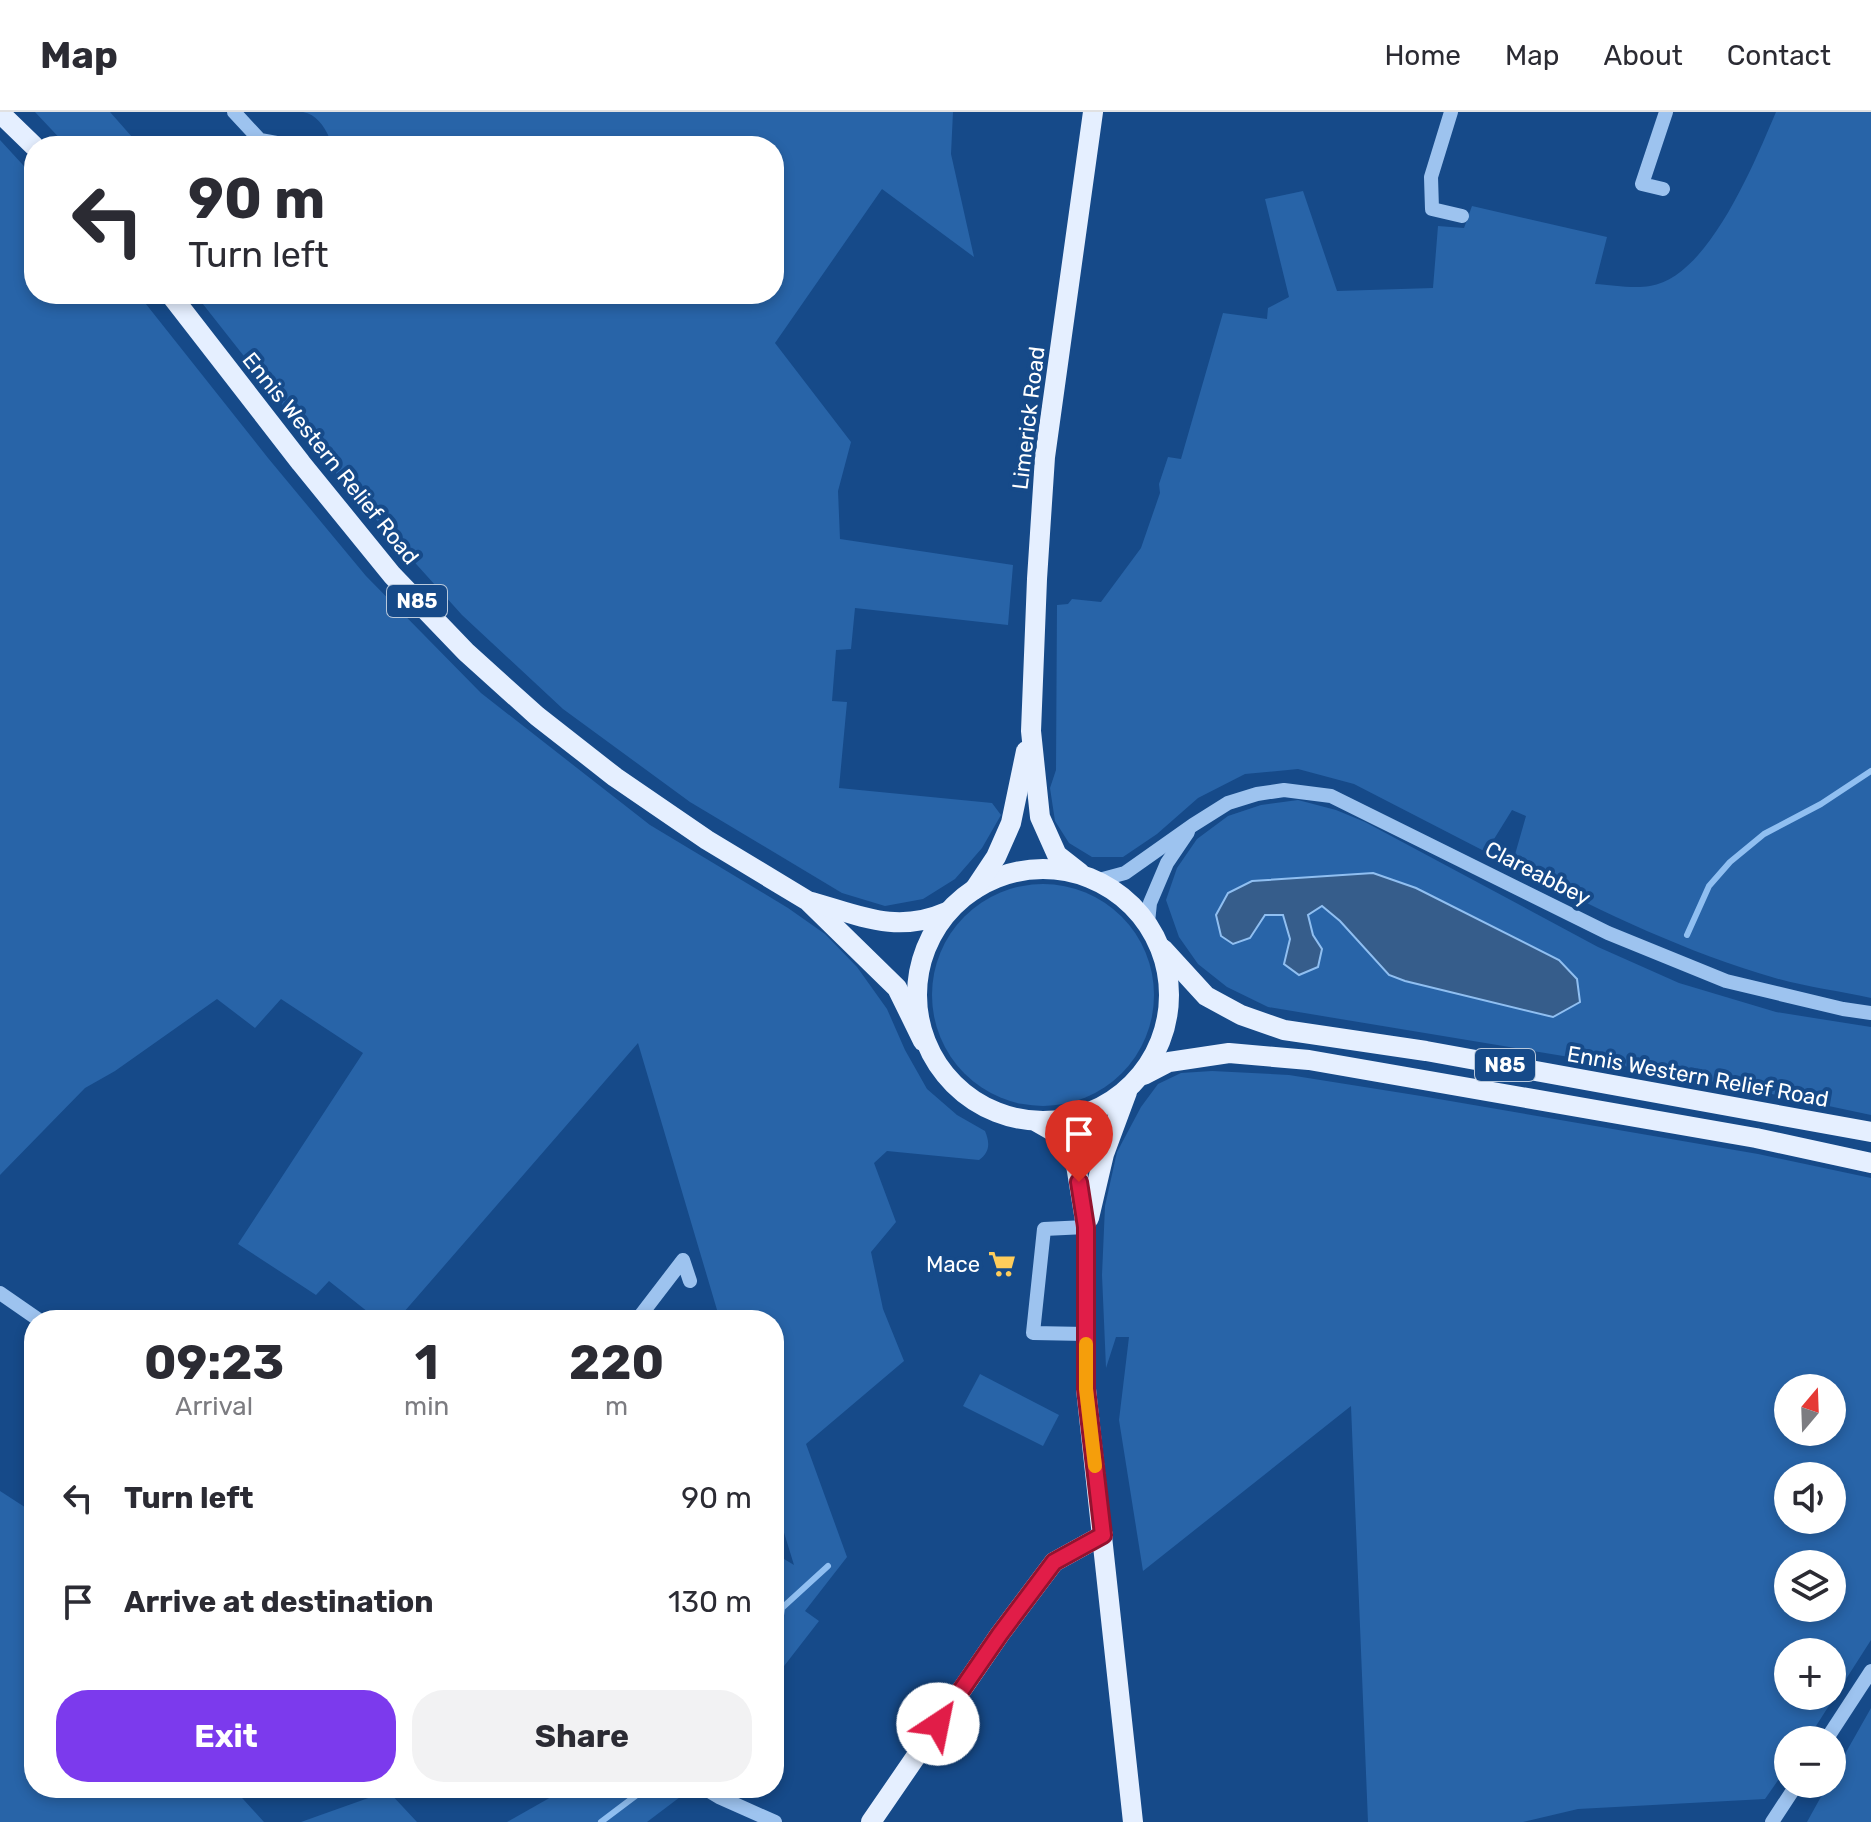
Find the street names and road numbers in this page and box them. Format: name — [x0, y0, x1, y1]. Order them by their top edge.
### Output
street label: Limerick Road — [1006, 345, 1051, 491]
street label: Ennis Western Relief Road — [237, 347, 425, 570]
road number: N85 — [387, 585, 447, 617]
street label: Clareabbey — [1480, 835, 1595, 912]
street label: Ennis Western Relief Road — [1565, 1040, 1831, 1113]
road number: N85 — [1475, 1049, 1535, 1081]

